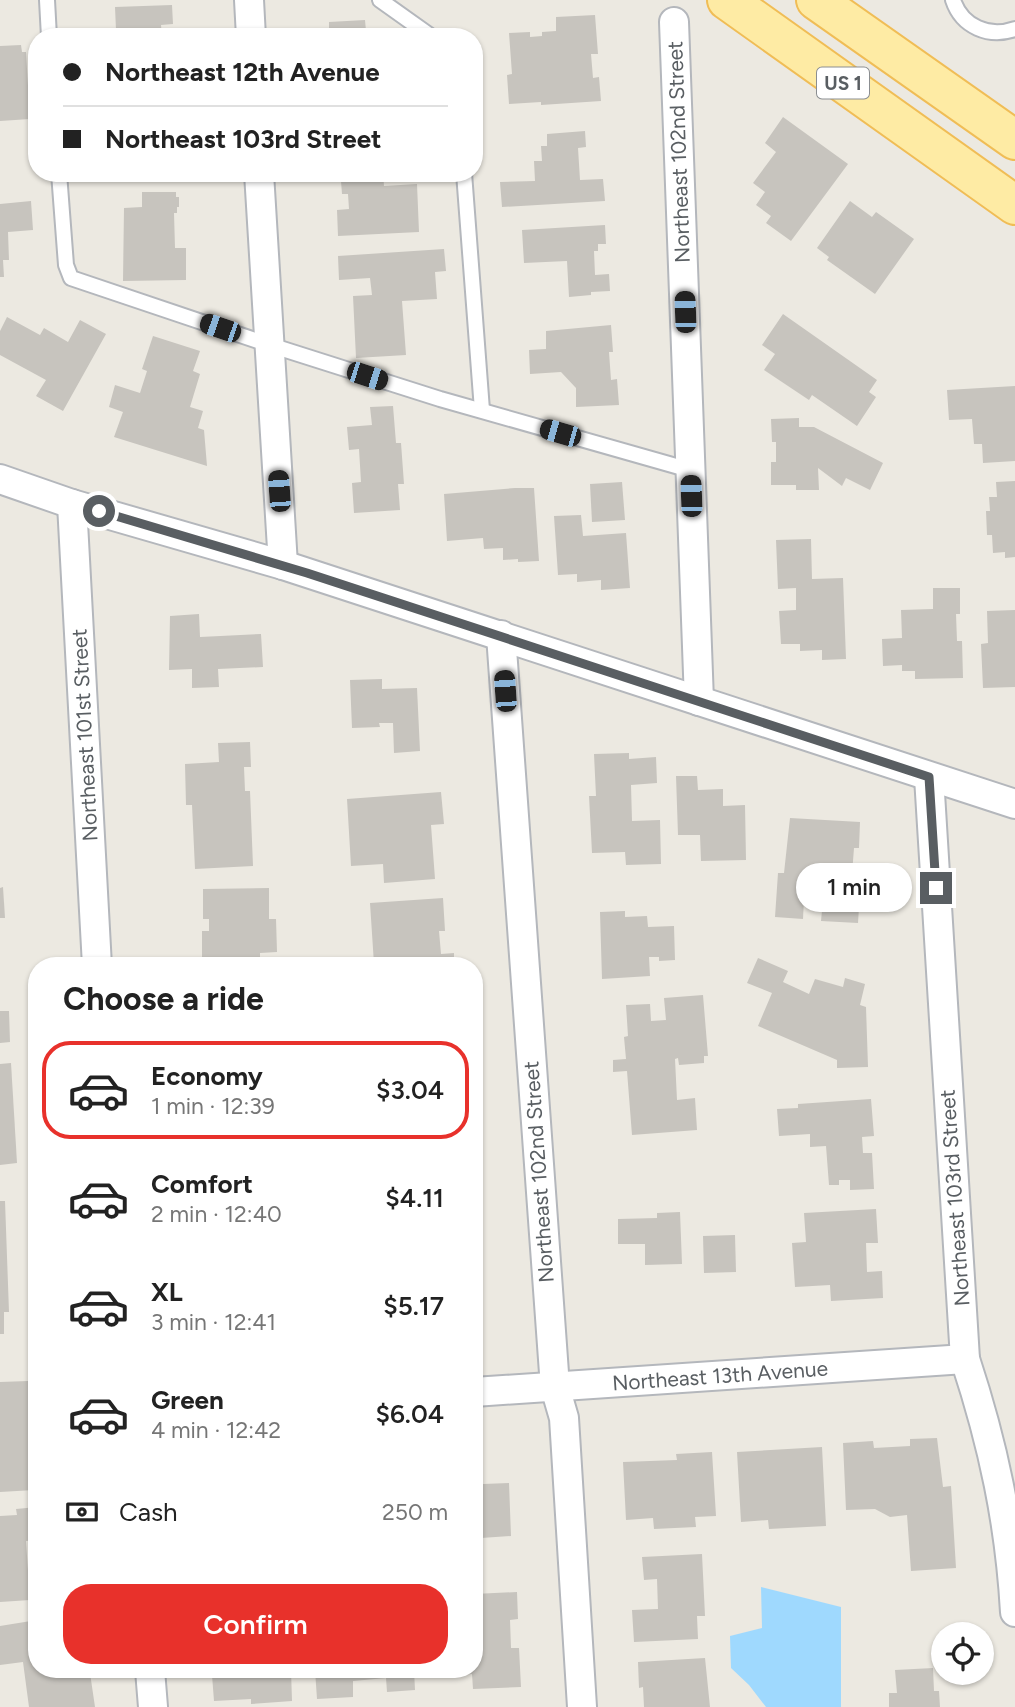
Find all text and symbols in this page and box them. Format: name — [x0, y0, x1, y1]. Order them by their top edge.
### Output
street label: Northeast 102nd Street — [662, 41, 695, 263]
text: Northeast 12th Avenue — [105, 56, 380, 88]
road number: US 1 — [817, 68, 869, 99]
text: Northeast 103rd Street — [105, 123, 381, 155]
car — [674, 291, 697, 333]
car — [197, 311, 244, 345]
car — [344, 360, 391, 392]
car — [537, 417, 584, 449]
car — [268, 469, 291, 513]
car — [680, 475, 703, 517]
route start — [83, 495, 115, 527]
street label: Northeast 101st Street — [66, 628, 103, 842]
car — [494, 669, 517, 713]
callout: 1 min — [796, 864, 912, 912]
route end — [920, 872, 952, 904]
text: 1 min — [827, 873, 881, 901]
text: Choose a ride — [63, 980, 264, 1018]
icon: car — [67, 1059, 130, 1122]
text: Economy — [151, 1060, 263, 1092]
street label: Northeast 102nd Street — [518, 1060, 559, 1284]
text: $3.04 — [376, 1074, 444, 1106]
street label: Northeast 103rd Street — [934, 1089, 975, 1307]
text: 1 min · 12:39 — [151, 1092, 275, 1120]
icon: car — [67, 1167, 130, 1230]
text: Comfort — [151, 1168, 253, 1200]
text: $4.11 — [385, 1182, 444, 1214]
text: 2 min · 12:40 — [151, 1200, 282, 1228]
icon: car — [67, 1275, 130, 1338]
text: XL — [151, 1276, 183, 1308]
text: $5.17 — [383, 1290, 444, 1322]
text: 3 min · 12:41 — [151, 1308, 276, 1336]
street label: Northeast 13th Avenue — [611, 1355, 829, 1396]
icon: car — [67, 1383, 130, 1446]
text: Green — [151, 1384, 224, 1416]
text: $6.04 — [375, 1398, 444, 1430]
text: 4 min · 12:42 — [151, 1416, 281, 1444]
icon: cash — [63, 1493, 101, 1531]
text: Cash — [119, 1496, 178, 1528]
text: 250 m — [382, 1498, 448, 1526]
button: Confirm — [63, 1584, 448, 1664]
map controls — [931, 1622, 994, 1685]
button: locate — [931, 1622, 994, 1685]

